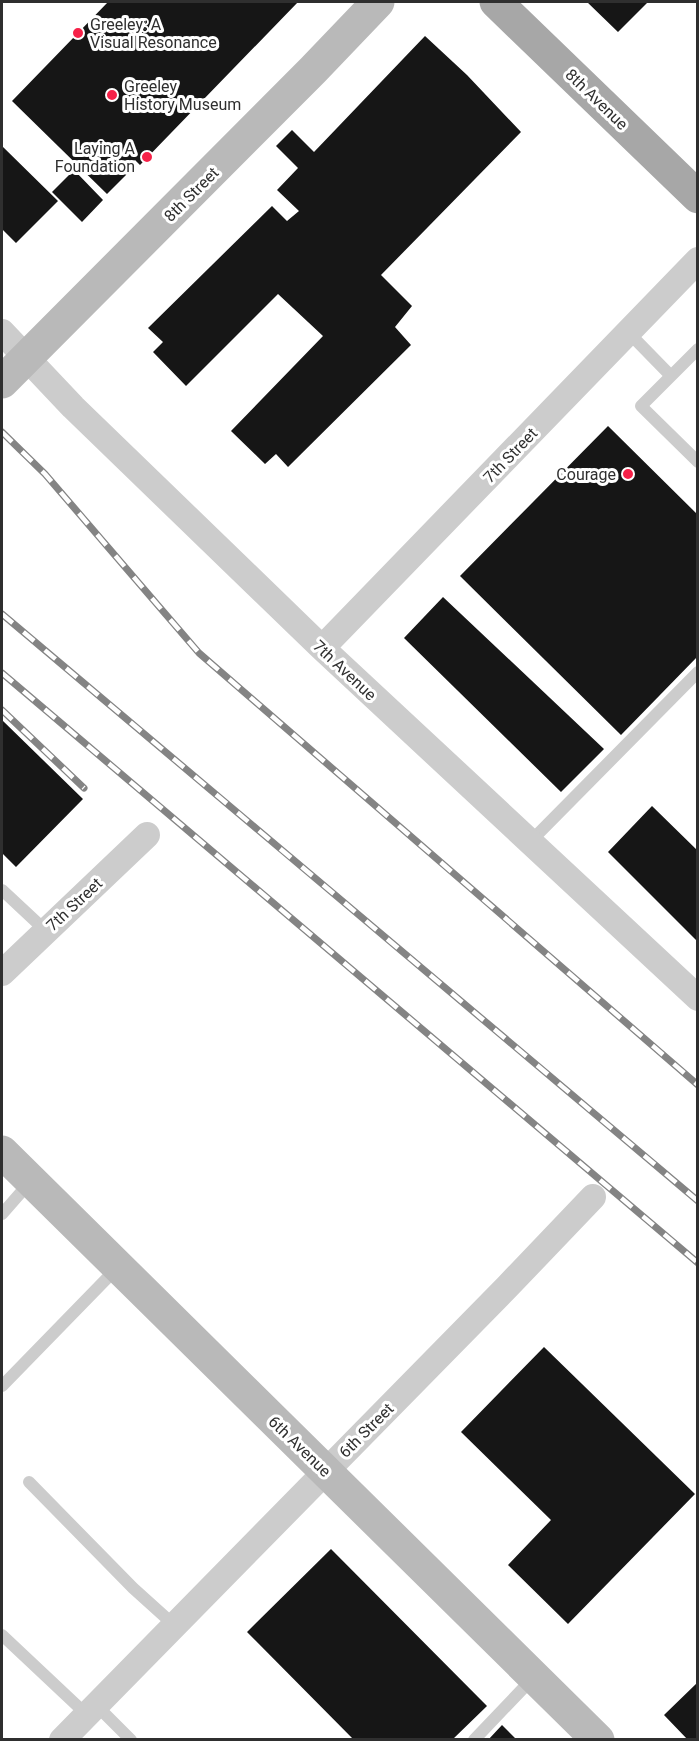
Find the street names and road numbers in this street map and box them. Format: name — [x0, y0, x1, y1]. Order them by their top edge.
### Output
street label: 8th Avenue — [562, 65, 632, 134]
street label: 8th Street — [160, 163, 223, 226]
street label: 7th Street — [479, 424, 541, 487]
street label: 7th Avenue — [309, 636, 380, 704]
street label: 7th Street — [43, 874, 106, 935]
street label: 6th Street — [335, 1399, 398, 1462]
street label: 6th Avenue — [265, 1412, 335, 1481]

